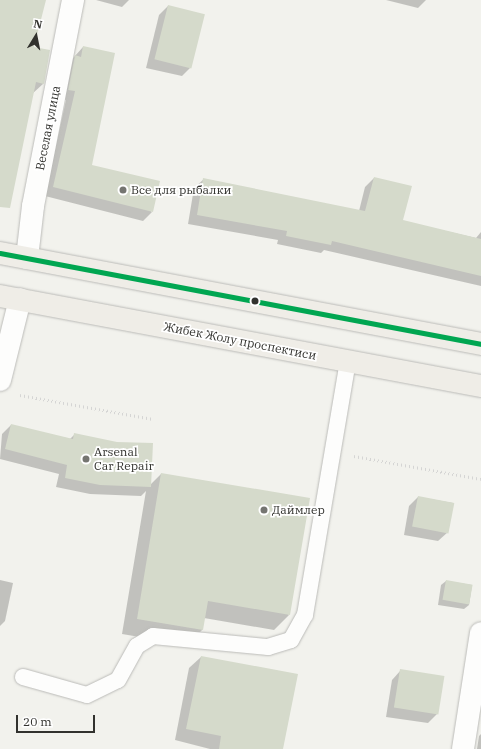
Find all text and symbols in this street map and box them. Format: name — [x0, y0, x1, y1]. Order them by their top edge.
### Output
north arrow — [16, 16, 56, 56]
text: N — [33, 17, 44, 32]
street label: Веселая улица — [33, 84, 63, 172]
place label: Все для рыбалки — [131, 183, 231, 197]
marker: Все для рыбалки — [118, 185, 128, 195]
unlabelled marker — [250, 296, 260, 306]
street label: Жибек Жолу проспектиси — [162, 319, 318, 363]
place label: Arsenal Car Repair — [94, 445, 154, 473]
marker: Arsenal Car Repair — [81, 454, 91, 464]
place label: Даймлер — [272, 503, 325, 517]
marker: Даймлер — [259, 505, 269, 515]
scale bar — [18, 707, 97, 733]
text: 20 m — [23, 714, 52, 729]

